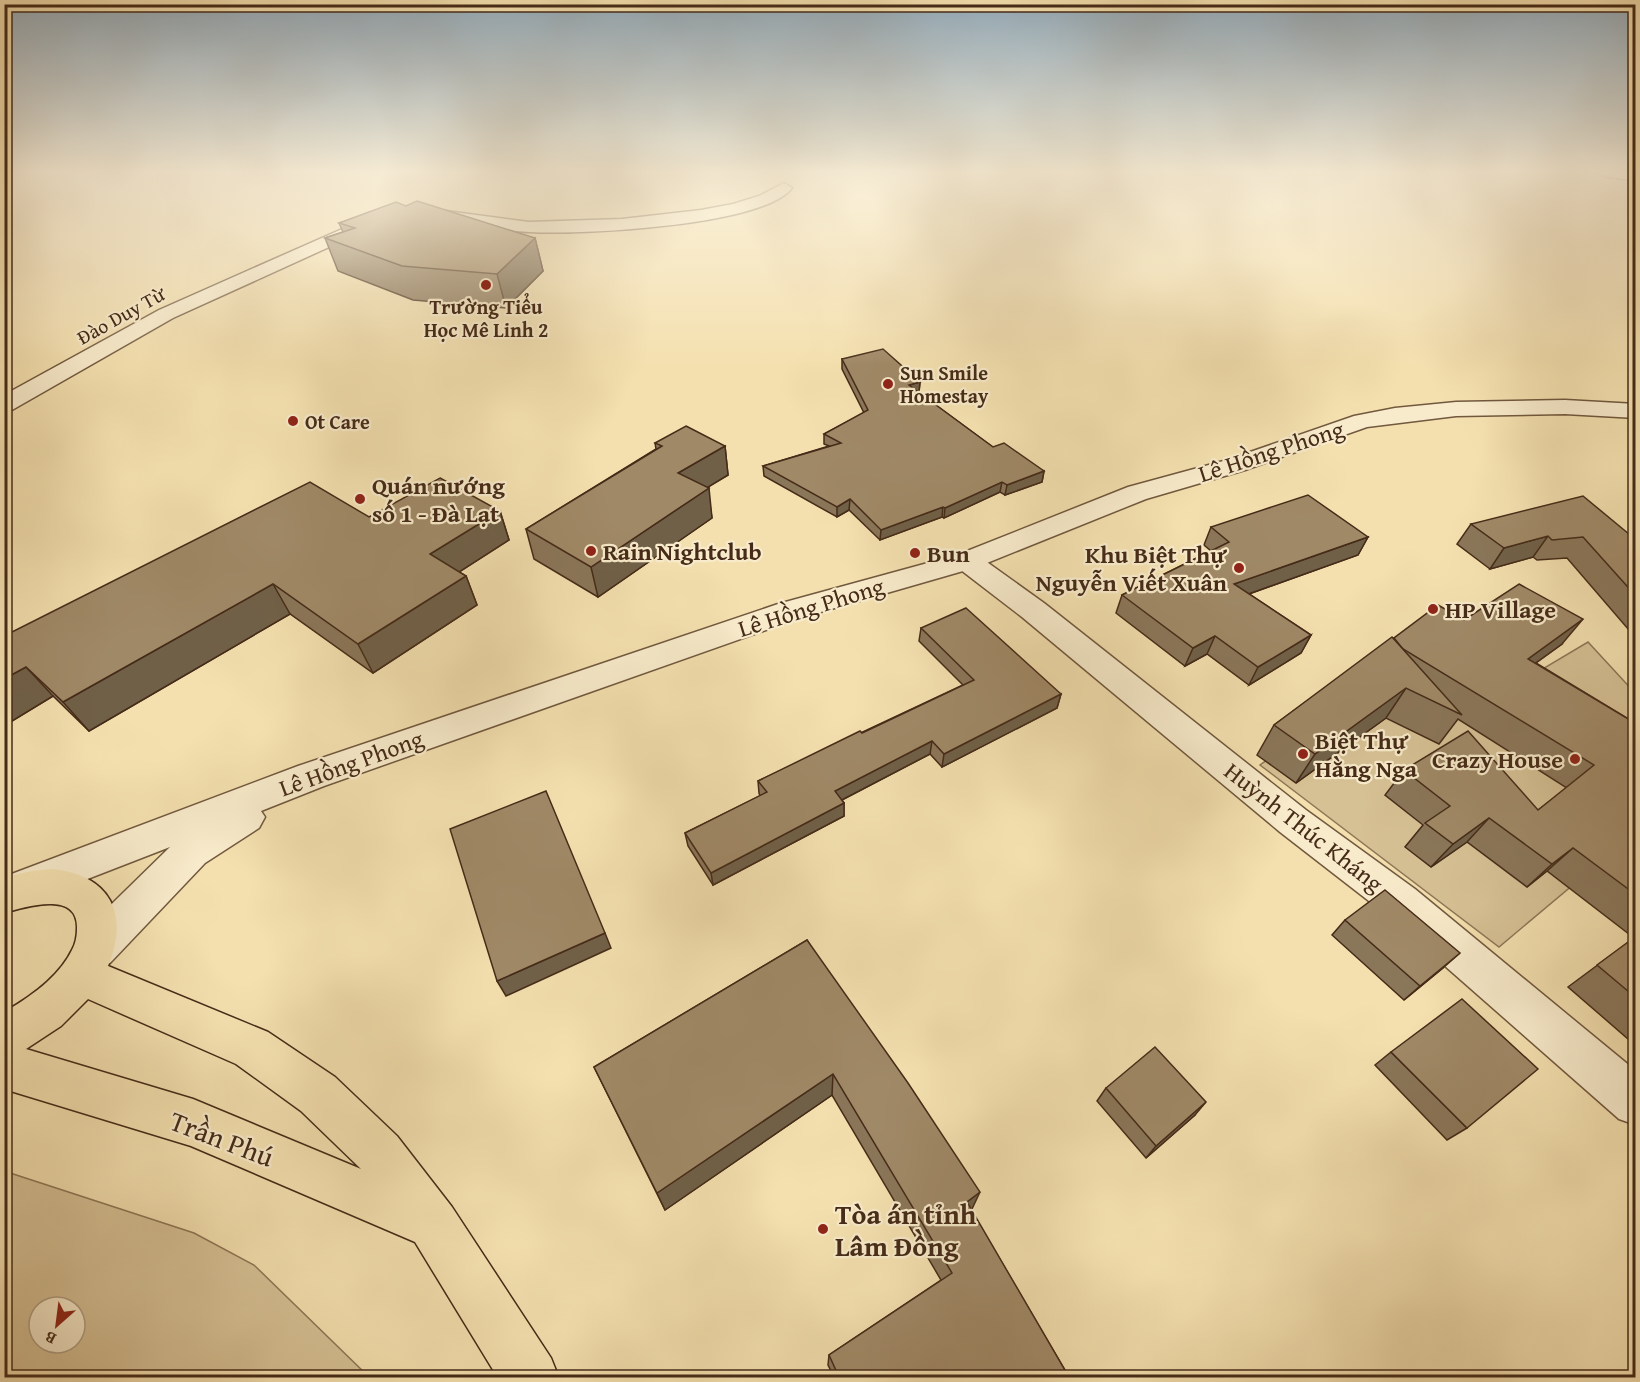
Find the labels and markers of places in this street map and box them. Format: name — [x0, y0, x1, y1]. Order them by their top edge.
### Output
marker: Trường Tiểu Học Mê Linh 2 — [479, 278, 493, 292]
place label: Trường Tiểu Học Mê Linh 2 — [424, 292, 548, 344]
place label: Sun Smile Homestay — [900, 358, 989, 410]
marker: Sun Smile Homestay — [881, 377, 895, 391]
place label: Ot Care — [305, 407, 370, 436]
marker: Ot Care — [286, 414, 300, 428]
place label: Quán nướng số 1 - Đà Lạt — [372, 468, 505, 531]
marker: Quán nướng số 1 - Đà Lạt — [353, 492, 367, 506]
place label: Rain Nightclub — [603, 534, 762, 569]
place label: Bun — [927, 536, 970, 571]
place label: Khu Biệt Thự Nguyễn Viết Xuân — [1036, 537, 1227, 600]
marker: Rain Nightclub — [584, 544, 598, 558]
marker: Bun — [908, 546, 922, 560]
marker: Khu Biệt Thự Nguyễn Viết Xuân — [1232, 561, 1246, 575]
place label: HP Village — [1445, 592, 1556, 627]
marker: HP Village — [1426, 602, 1440, 616]
place label: Biệt Thự Hằng Nga — [1315, 723, 1418, 786]
place label: Crazy House — [1432, 742, 1563, 777]
marker: Biệt Thự Hằng Nga — [1296, 747, 1310, 761]
marker: Crazy House — [1568, 752, 1582, 766]
place label: Tòa án tỉnh Lâm Đồng — [835, 1193, 977, 1266]
marker: Tòa án tỉnh Lâm Đồng — [816, 1222, 830, 1236]

